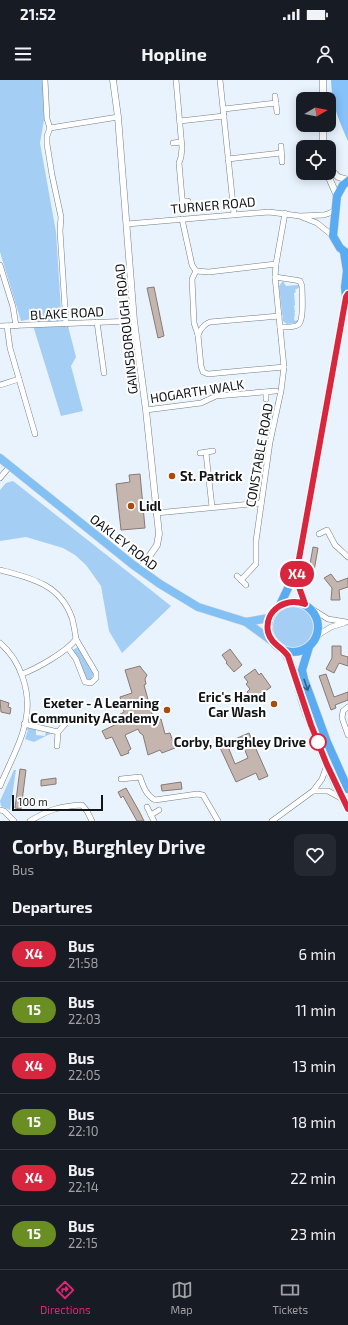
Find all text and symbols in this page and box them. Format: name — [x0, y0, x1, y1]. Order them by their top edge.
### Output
text: 21:52 — [20, 5, 56, 23]
icon: menu — [12, 43, 34, 65]
text: Hopline — [141, 43, 207, 65]
icon: person — [314, 43, 336, 65]
north arrow — [296, 92, 336, 132]
map controls — [296, 92, 336, 180]
button: locate — [296, 140, 336, 180]
street label: TURNER ROAD — [170, 193, 256, 217]
street label: GAINSBOROUGH ROAD — [111, 263, 141, 395]
street label: BLAKE ROAD — [30, 303, 104, 323]
street label: HOGARTH WALK — [149, 376, 245, 406]
street label: CONSTABLE ROAD — [242, 402, 276, 508]
place label: St. Patrick — [180, 468, 243, 484]
marker: St. Patrick — [167, 471, 177, 481]
place label: Lidl — [139, 498, 162, 514]
marker: Lidl — [126, 501, 136, 511]
street label: OAKLEY ROAD — [87, 511, 161, 573]
line badge: X4 — [279, 561, 315, 587]
text: X4 — [288, 565, 306, 582]
one-way arrow — [302, 678, 310, 690]
place label: Eric's Hand Car Wash — [198, 689, 266, 720]
place label: Exeter - A Learning Community Academy — [30, 695, 160, 726]
marker: Eric's Hand Car Wash — [269, 699, 279, 709]
marker: Exeter - A Learning Community Academy — [162, 705, 172, 715]
marker: Corby, Burghley Drive — [309, 733, 327, 751]
place label: Corby, Burghley Drive — [174, 734, 306, 750]
scale bar — [12, 793, 103, 812]
text: 100 m — [18, 795, 48, 808]
button: heart — [294, 834, 336, 876]
text: Corby, Burghley Drive — [12, 835, 205, 858]
text: Bus — [12, 862, 34, 878]
text: Departures — [12, 898, 92, 916]
text: Bus — [68, 937, 94, 955]
text: X4 — [25, 945, 43, 962]
text: 6 min — [298, 945, 336, 963]
text: 21:58 — [68, 955, 98, 971]
text: Bus — [68, 993, 94, 1011]
text: 15 — [27, 1001, 41, 1018]
text: 11 min — [295, 1001, 336, 1019]
text: 22:03 — [68, 1011, 101, 1027]
text: Bus — [68, 1049, 94, 1067]
text: X4 — [25, 1057, 43, 1074]
text: 13 min — [293, 1057, 336, 1075]
text: 22:05 — [68, 1067, 101, 1083]
text: Bus — [68, 1105, 94, 1123]
text: 15 — [27, 1113, 41, 1130]
text: 18 min — [292, 1113, 336, 1131]
text: 22:10 — [68, 1123, 99, 1139]
text: Bus — [68, 1161, 94, 1179]
text: X4 — [25, 1169, 43, 1186]
text: 22 min — [290, 1169, 336, 1187]
text: 22:14 — [68, 1179, 99, 1195]
text: Bus — [68, 1217, 94, 1235]
text: 15 — [27, 1225, 41, 1242]
text: 23 min — [290, 1225, 336, 1243]
text: 22:15 — [68, 1235, 98, 1251]
tab: Directions — [40, 1279, 91, 1316]
tab: Map — [171, 1279, 193, 1316]
tab: Tickets — [272, 1279, 308, 1316]

